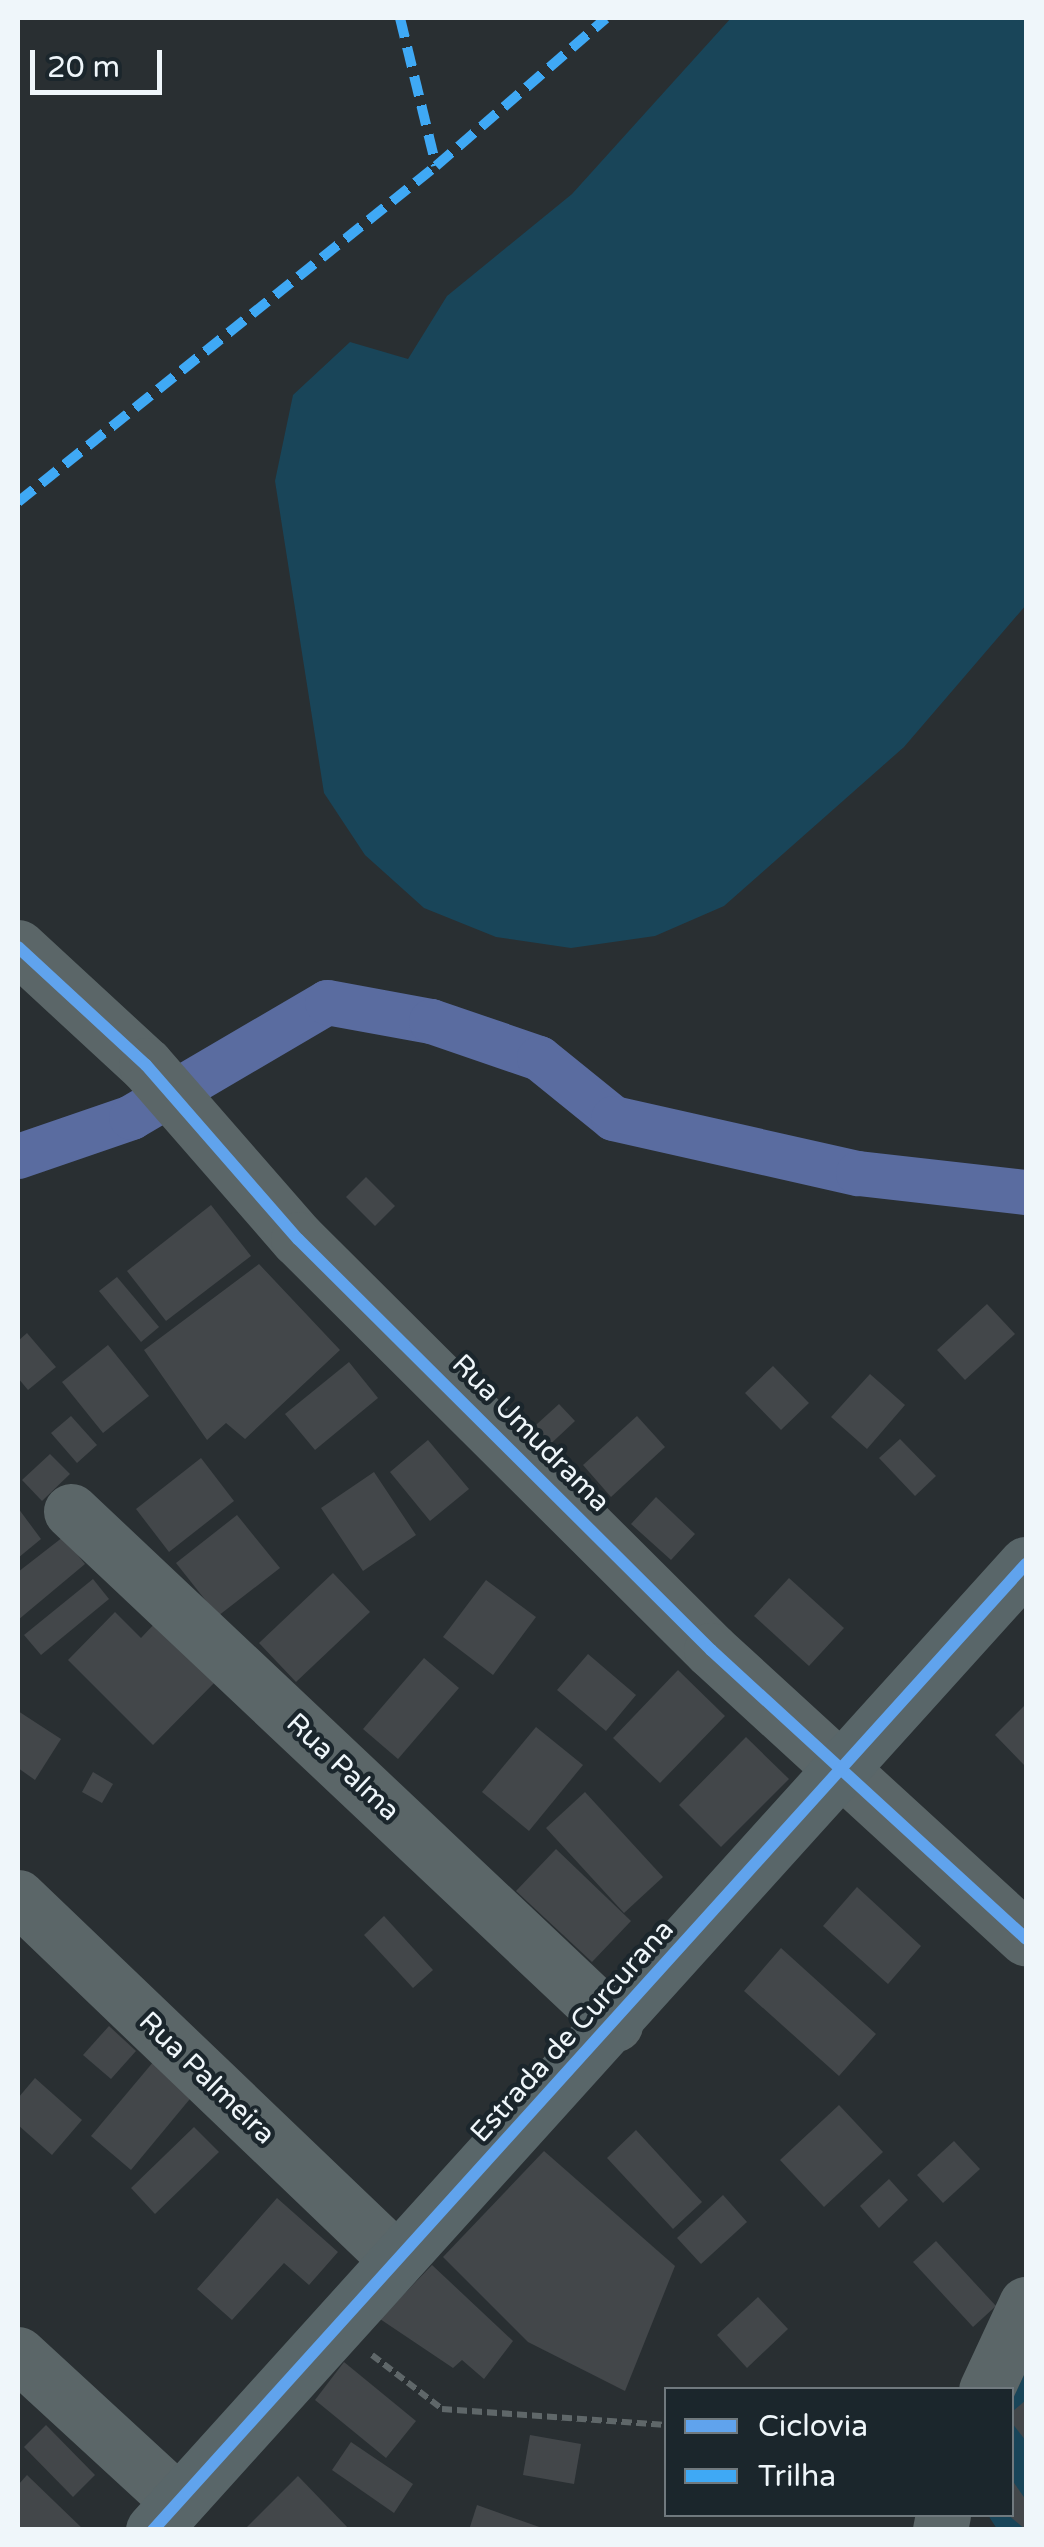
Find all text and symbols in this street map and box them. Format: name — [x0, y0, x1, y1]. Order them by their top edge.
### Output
scale bar — [35, 30, 168, 92]
text: 20 m — [47, 49, 120, 86]
street label: Rua Umudrama — [445, 1347, 617, 1519]
street label: Rua Palma — [280, 1706, 406, 1828]
street label: Estrada de Curcurana — [463, 1913, 681, 2149]
street label: Rua Palmeira — [132, 2005, 282, 2151]
legend — [664, 2387, 1014, 2517]
text: Ciclovia — [758, 2408, 868, 2445]
text: Trilha — [758, 2458, 836, 2495]

